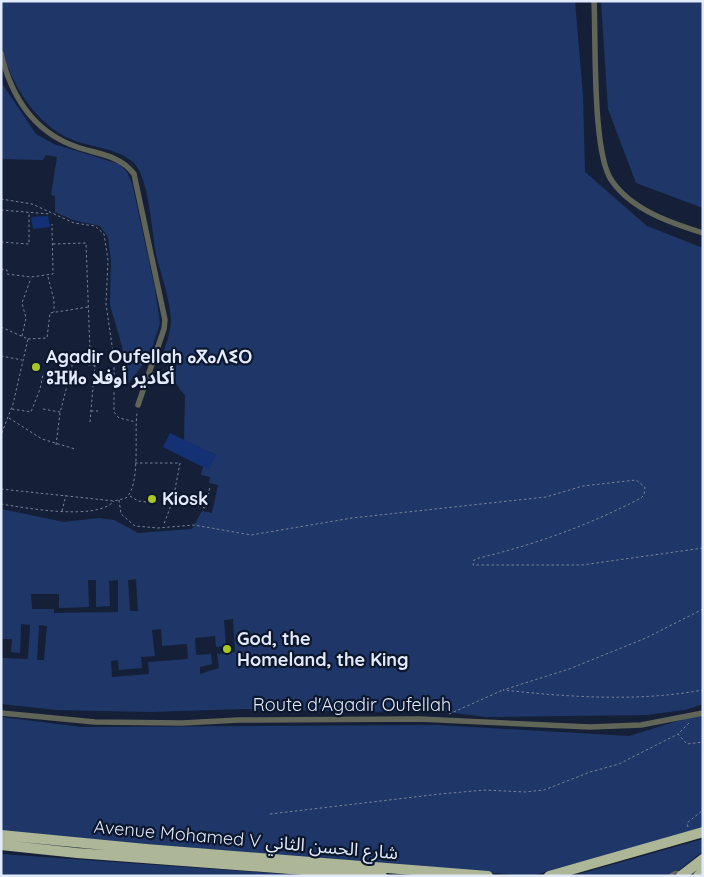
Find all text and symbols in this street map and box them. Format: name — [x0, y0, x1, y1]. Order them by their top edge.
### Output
place label: Agadir Oufellah ⴰⴳⴰⴷⵉⵔ ⵓⴼⵍⴰ أكادير أوفلا — [46, 345, 252, 389]
marker: Agadir Oufellah ⴰⴳⴰⴷⵉⵔ ⵓⴼⵍⴰ أكادير أوفلا — [30, 361, 42, 373]
place label: Kiosk — [162, 487, 208, 510]
marker: Kiosk — [146, 493, 158, 505]
place label: God, the Homeland, the King — [237, 627, 408, 671]
marker: God, the Homeland, the King — [221, 643, 233, 655]
street label: Route d'Agadir Oufellah — [253, 693, 451, 716]
street label: Avenue Mohamed V شارع الحسن الثاني — [93, 815, 399, 867]

